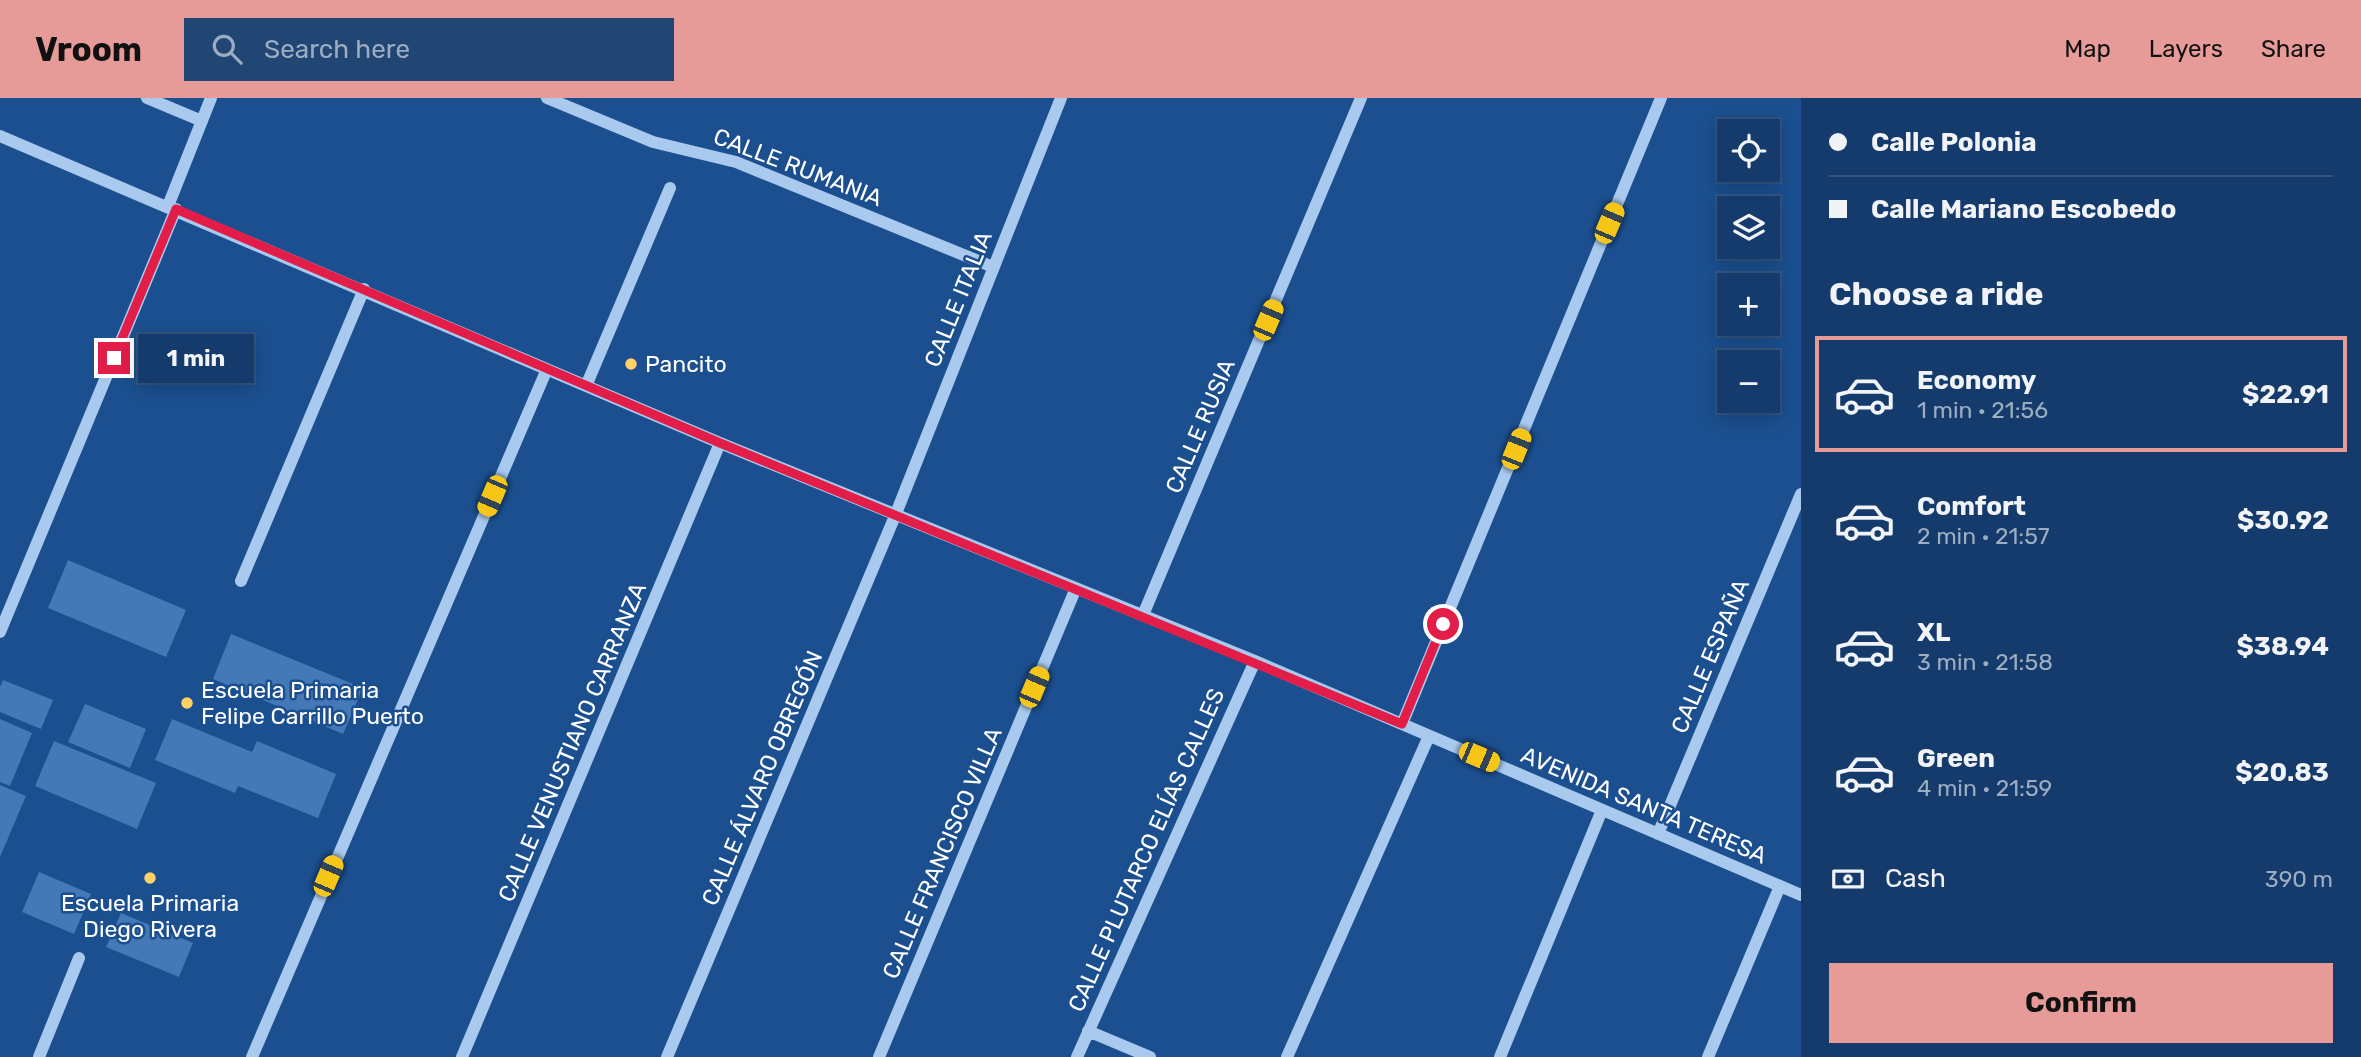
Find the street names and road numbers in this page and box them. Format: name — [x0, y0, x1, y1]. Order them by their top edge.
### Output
street label: CALLE RUMANIA — [710, 122, 886, 212]
street label: CALLE ITALIA — [918, 227, 998, 371]
street label: CALLE RUSIA — [1159, 355, 1241, 497]
street label: CALLE ESPAÑA — [1665, 575, 1755, 737]
street label: CALLE VENUSTIANO CARRANZA — [492, 578, 652, 906]
street label: CALLE ÁLVARO OBREGÓN — [696, 646, 828, 910]
street label: CALLE PLUTARCO ELÍAS CALLES — [1062, 684, 1230, 1016]
street label: CALLE FRANCISCO VILLA — [876, 723, 1008, 983]
street label: AVENIDA SANTA TERESA — [1517, 740, 1771, 870]

